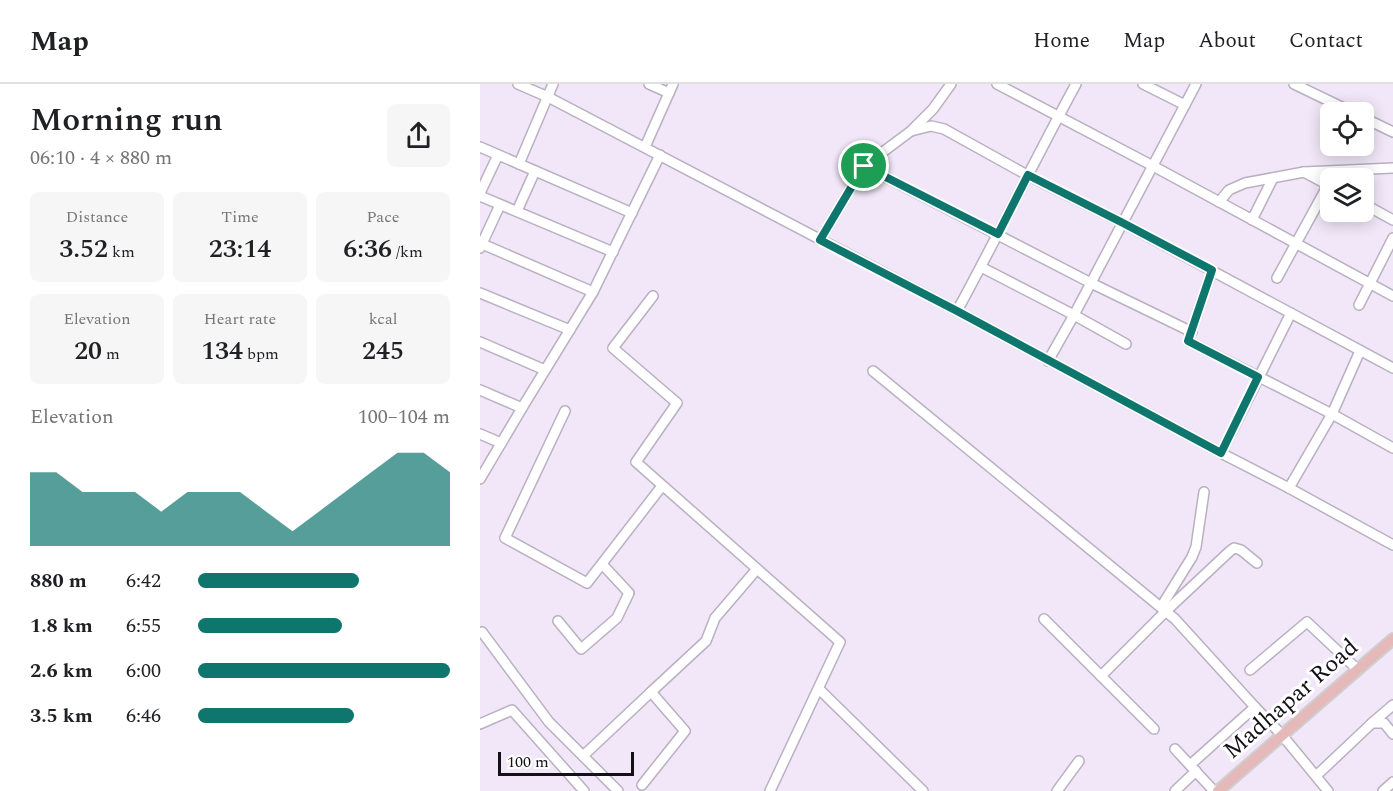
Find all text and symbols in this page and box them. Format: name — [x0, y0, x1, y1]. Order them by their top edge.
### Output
text: Map — [30, 20, 89, 63]
text: Home — [1033, 25, 1090, 57]
text: Map — [1123, 25, 1165, 57]
text: About — [1198, 25, 1256, 57]
text: Contact — [1289, 25, 1363, 57]
text: Morning run — [30, 95, 223, 145]
map controls — [1320, 102, 1374, 222]
button: locate — [1320, 102, 1374, 156]
button: share — [387, 104, 450, 167]
pin — [838, 140, 889, 191]
text: 06:10 · 4 × 880 m — [30, 143, 172, 173]
icon: arrive — [847, 149, 880, 182]
button: layers — [1320, 168, 1374, 222]
text: Distance — [66, 205, 128, 229]
text: Time — [221, 205, 259, 229]
text: Pace — [366, 205, 400, 229]
text: 3.52 — [59, 229, 108, 269]
text: 23:14 — [209, 229, 271, 269]
text: 6:36 — [343, 229, 392, 269]
text: km — [108, 240, 135, 264]
text: /km — [392, 240, 423, 264]
text: Elevation — [63, 307, 131, 331]
text: Heart rate — [204, 307, 276, 331]
text: kcal — [369, 307, 397, 331]
text: 20 — [74, 331, 102, 371]
text: 134 — [201, 331, 243, 371]
text: 245 — [362, 331, 404, 371]
text: m — [102, 342, 120, 366]
text: bpm — [243, 342, 279, 366]
text: Elevation — [30, 402, 114, 432]
text: 100–104 m — [358, 402, 450, 432]
text: 880 m — [30, 566, 87, 596]
text: 6:42 — [126, 566, 161, 596]
text: 1.8 km — [30, 611, 93, 641]
text: 6:55 — [126, 611, 161, 641]
street label: Madhapar Road — [1215, 630, 1367, 768]
text: 2.6 km — [30, 656, 93, 686]
text: 6:00 — [126, 656, 161, 686]
text: 3.5 km — [30, 701, 93, 731]
text: 6:46 — [126, 701, 161, 731]
scale bar — [498, 749, 634, 776]
text: 100 m — [507, 750, 549, 774]

